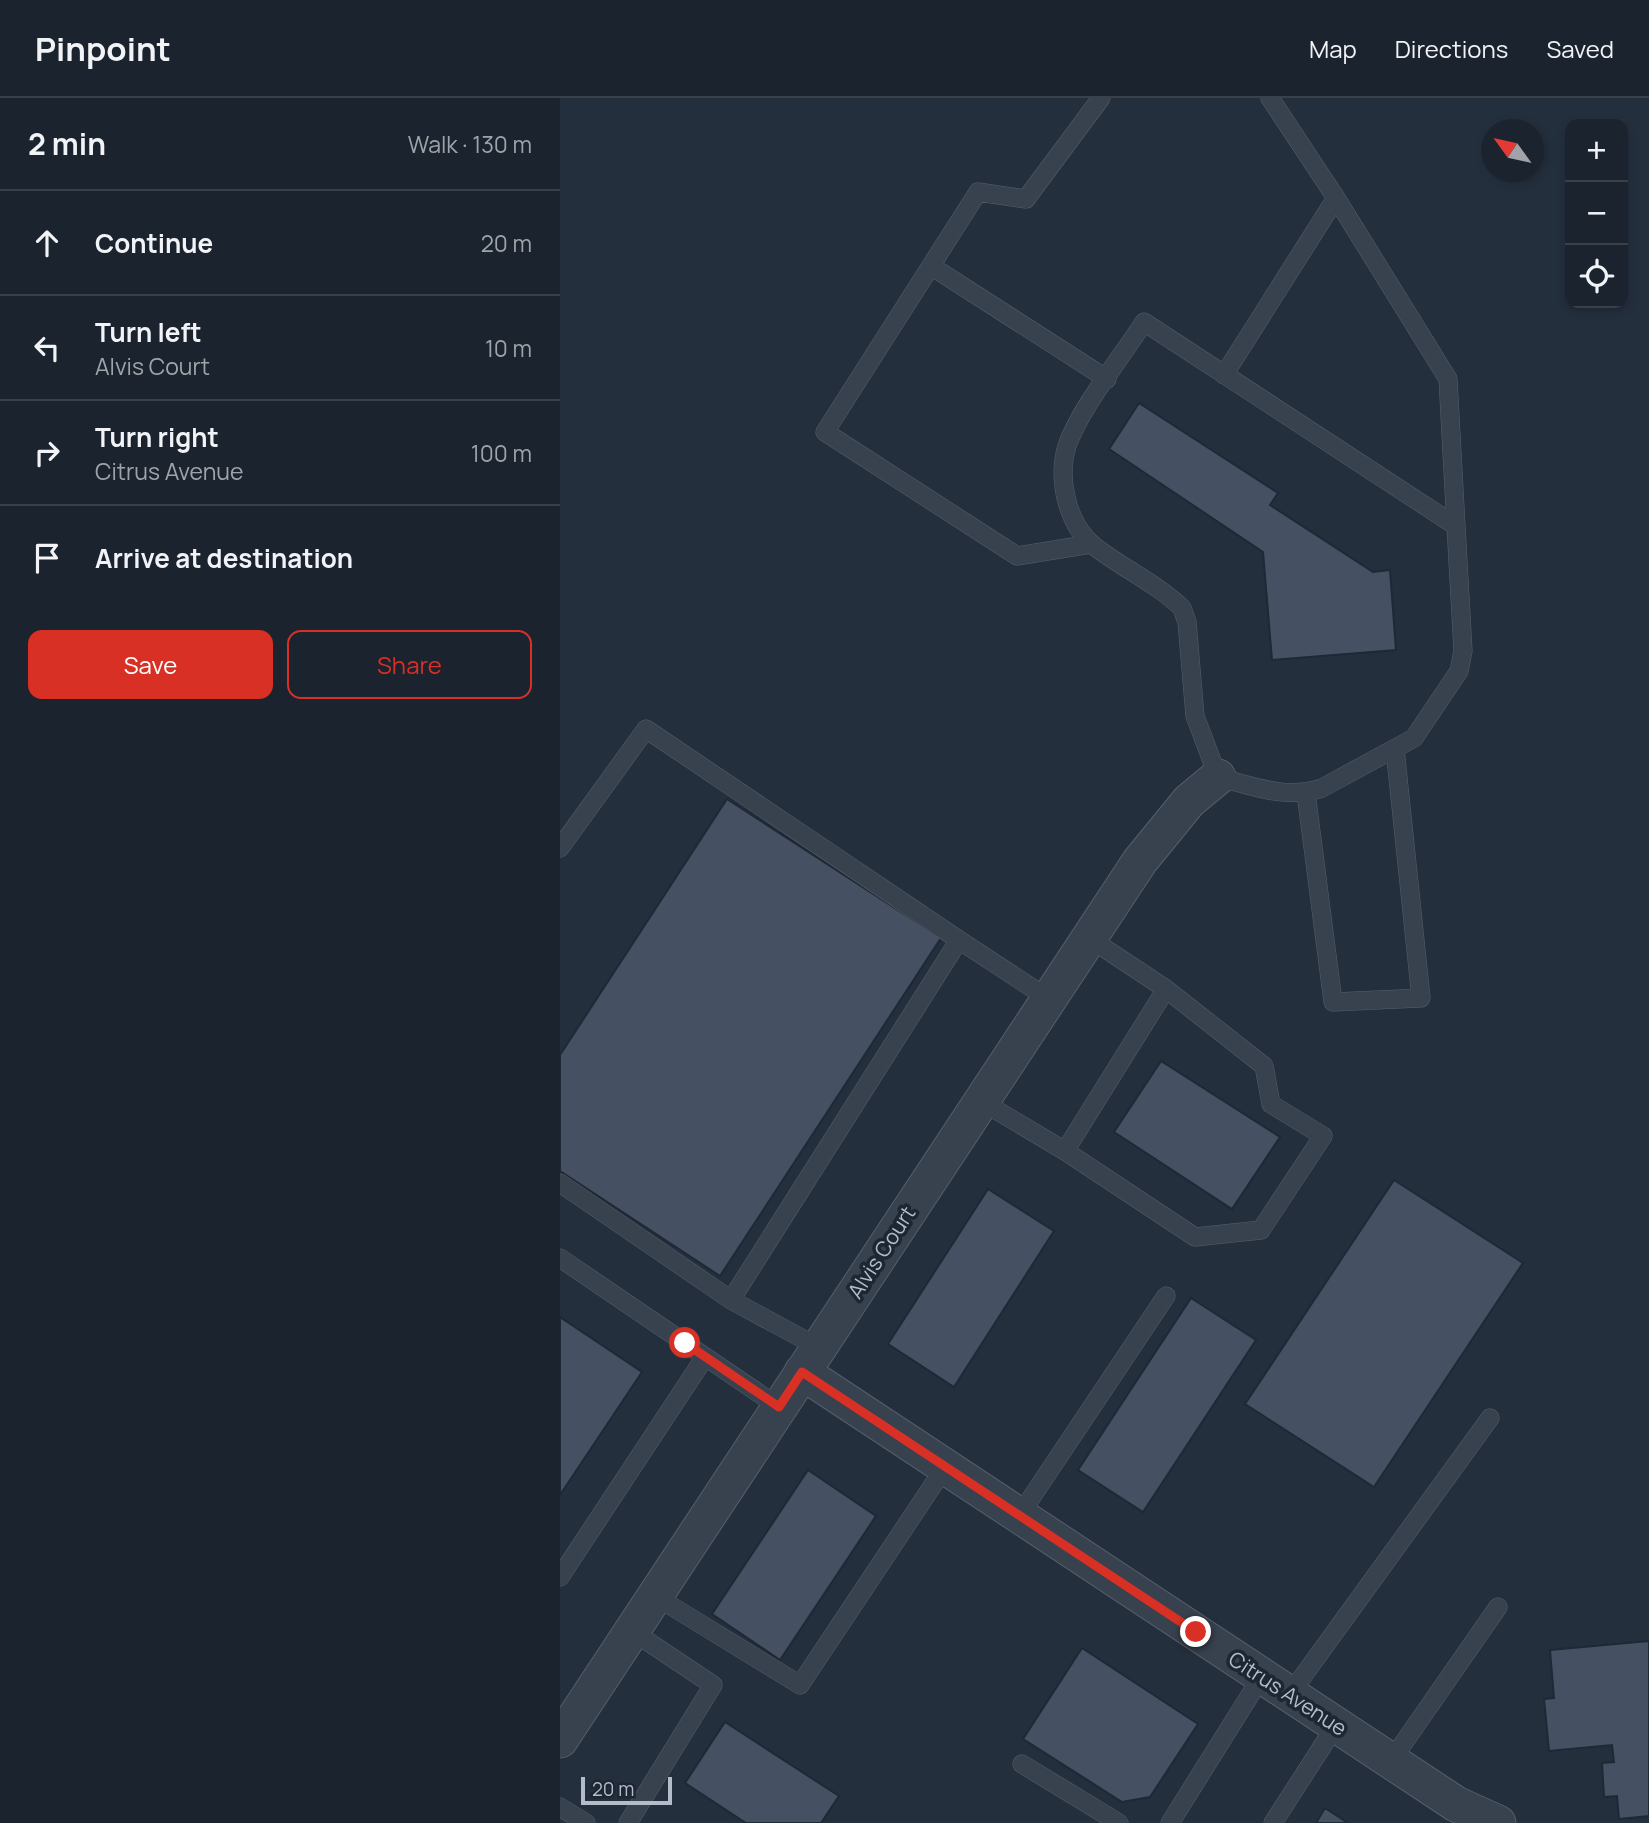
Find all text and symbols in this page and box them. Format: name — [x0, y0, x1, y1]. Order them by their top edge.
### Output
text: Pinpoint — [35, 26, 171, 71]
text: Map — [1309, 32, 1357, 65]
text: Directions — [1395, 32, 1508, 65]
text: Saved — [1546, 32, 1614, 65]
north arrow — [1481, 119, 1544, 182]
map controls — [1565, 119, 1628, 308]
button: + — [1565, 119, 1628, 182]
text: 2 min — [28, 123, 106, 164]
text: Walk · 130 m — [408, 128, 532, 160]
button: − — [1565, 182, 1628, 245]
icon: ahead — [28, 224, 66, 262]
text: Continue — [95, 225, 213, 261]
text: 20 m — [481, 227, 532, 259]
button: locate — [1565, 245, 1628, 308]
text: Turn left — [95, 314, 202, 350]
icon: left — [28, 329, 66, 367]
text: 10 m — [485, 332, 532, 364]
text: Alvis Court — [95, 350, 210, 382]
text: Turn right — [95, 419, 219, 455]
icon: right — [28, 434, 66, 472]
text: 100 m — [471, 437, 532, 469]
text: Citrus Avenue — [95, 455, 243, 487]
icon: arrive — [28, 539, 66, 577]
text: Arrive at destination — [95, 540, 353, 576]
button: Save — [28, 630, 273, 699]
button: Share — [287, 630, 532, 699]
street label: Alvis Court — [841, 1200, 921, 1304]
route start — [669, 1327, 700, 1358]
route end — [1180, 1616, 1211, 1647]
street label: Citrus Avenue — [1224, 1644, 1352, 1742]
scale bar — [581, 1774, 672, 1806]
text: 20 m — [592, 1776, 634, 1802]

